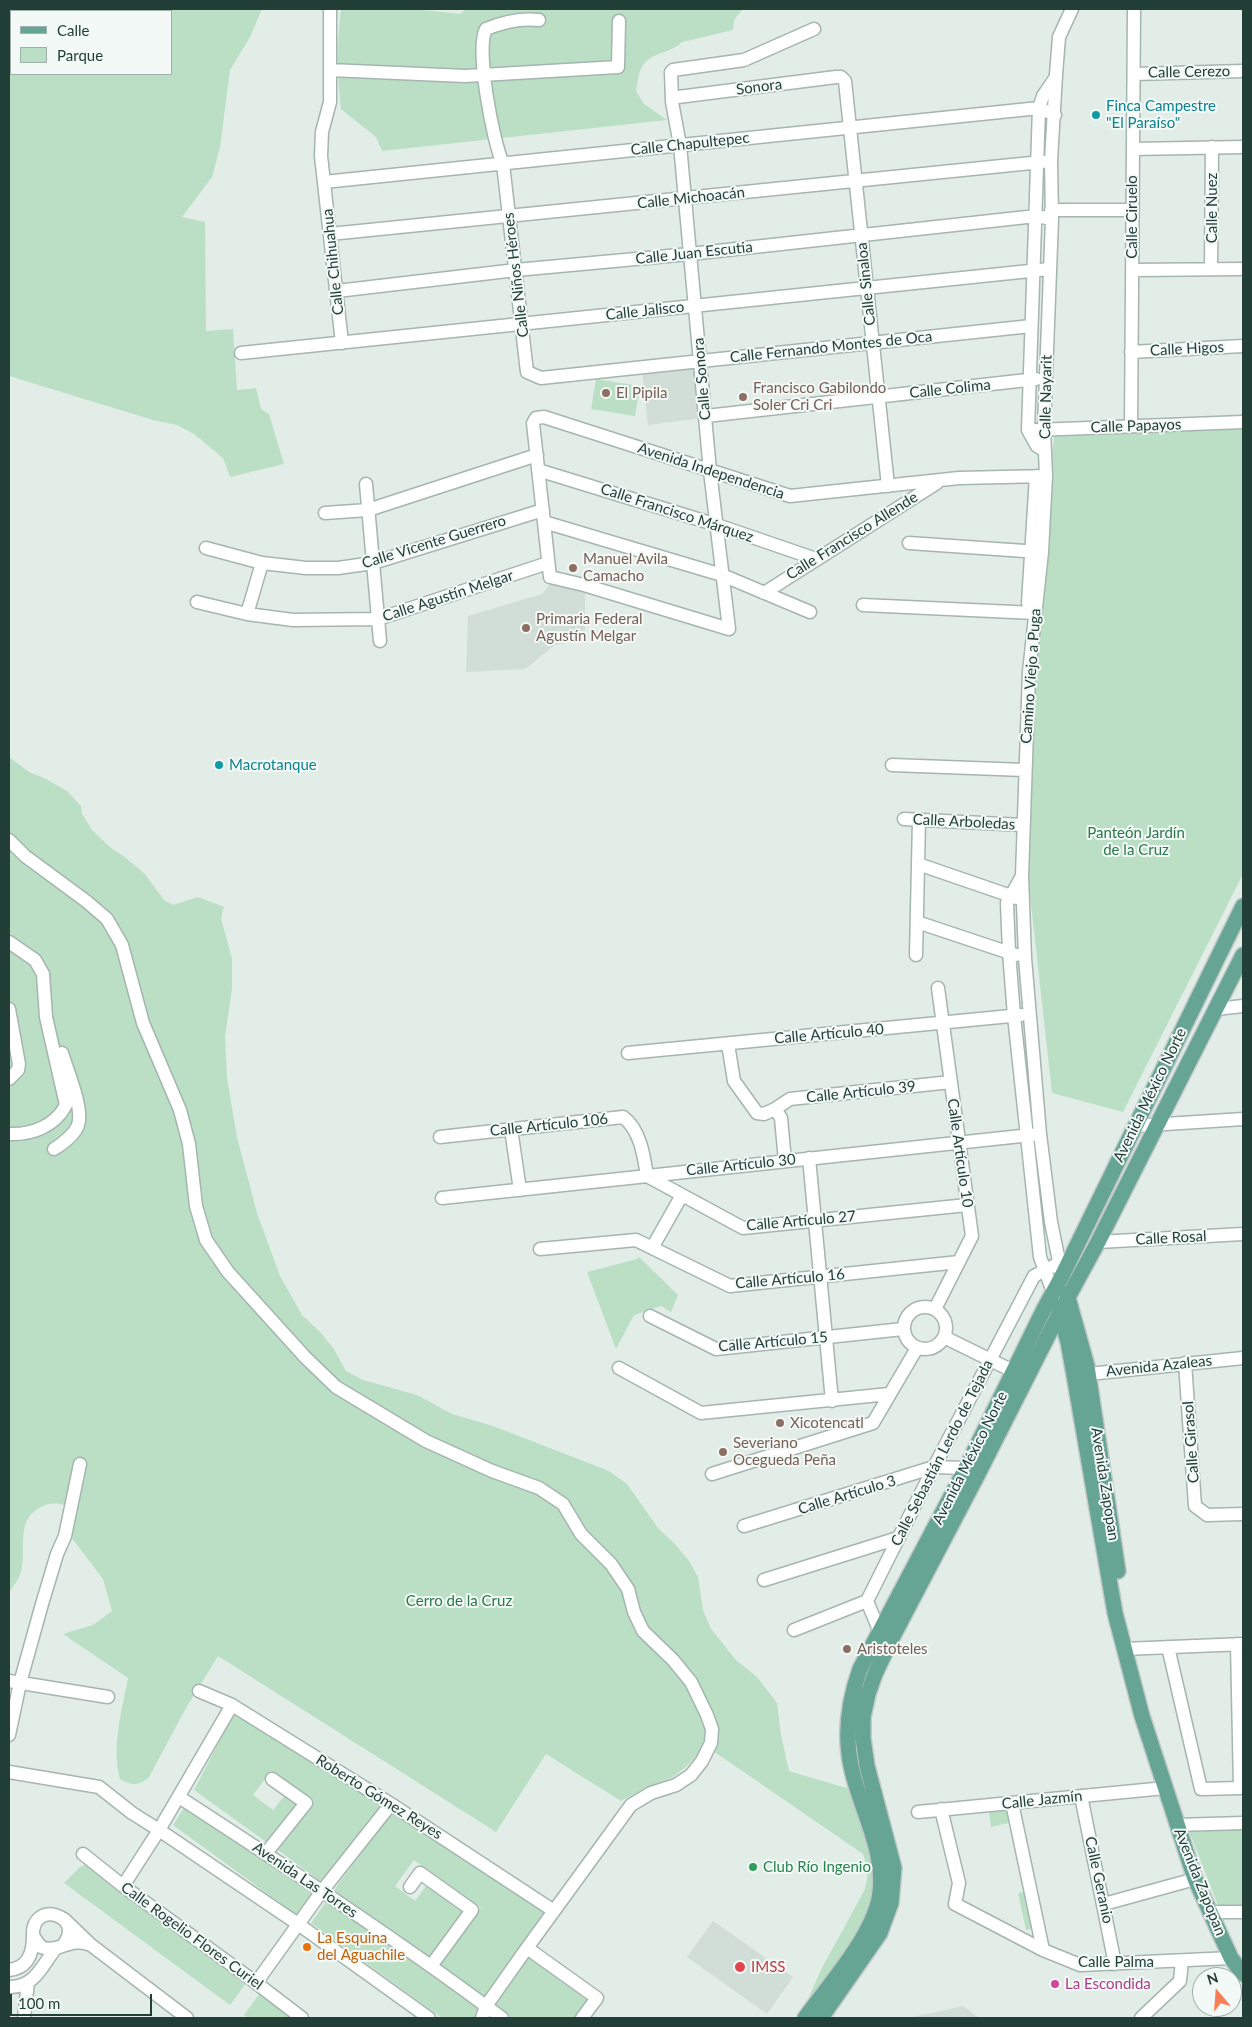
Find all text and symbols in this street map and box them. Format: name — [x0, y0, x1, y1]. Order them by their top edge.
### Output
legend — [10, 10, 172, 75]
text: Calle — [57, 21, 89, 39]
text: Parque — [57, 46, 103, 64]
street label: Calle Cerezo — [1148, 62, 1230, 82]
street label: Sonora — [735, 75, 783, 99]
place label: Finca Campestre "El Paraíso" — [1106, 97, 1216, 132]
marker: Finca Campestre "El Paraíso" — [1090, 109, 1102, 121]
street label: Calle Chapultepec — [630, 129, 750, 159]
street label: Calle Nuez — [1203, 173, 1221, 243]
street label: Calle Ciruelo — [1123, 175, 1141, 259]
street label: Calle Michoacán — [636, 183, 746, 213]
street label: Calle Chihuahua — [318, 208, 348, 316]
street label: Calle Niños Héroes — [499, 212, 533, 338]
street label: Calle Juan Escutia — [635, 238, 753, 268]
street label: Calle Sinaloa — [853, 242, 879, 326]
street label: Calle Jalisco — [605, 298, 685, 324]
street label: Calle Fernando Montes de Oca — [729, 327, 933, 367]
street label: Calle Sonora — [689, 337, 715, 421]
street label: Calle Higos — [1150, 338, 1224, 360]
street label: Calle Nayarit — [1036, 355, 1056, 439]
street label: Calle Colima — [908, 376, 992, 402]
place label: Francisco Gabilondo Soler Cri Cri — [753, 379, 886, 414]
place label: El Pipila — [616, 384, 668, 402]
marker: El Pipila — [600, 387, 612, 399]
marker: Francisco Gabilondo Soler Cri Cri — [737, 391, 749, 403]
street label: Calle Papayos — [1090, 415, 1182, 437]
street label: Avenida Independencia — [635, 439, 787, 503]
street label: Calle Francisco Márquez — [598, 480, 756, 546]
street label: Calle Francisco Allende — [783, 488, 921, 584]
street label: Calle Vicente Guerrero — [360, 512, 508, 572]
place label: Manuel Avila Camacho — [583, 550, 668, 585]
marker: Manuel Avila Camacho — [567, 562, 579, 574]
street label: Calle Agustín Melgar — [380, 566, 516, 626]
street label: Camino Viejo a Puga — [1017, 608, 1045, 744]
place label: Primaria Federal Agustín Melgar — [536, 610, 642, 645]
marker: Primaria Federal Agustín Melgar — [520, 622, 532, 634]
place label: Macrotanque — [229, 756, 317, 774]
marker: Macrotanque — [213, 759, 225, 771]
street label: Calle Arboledas — [912, 810, 1016, 834]
park label: Panteón Jardín de la Cruz — [1087, 824, 1185, 859]
street label: Calle Artículo 40 — [773, 1020, 885, 1048]
street label: Avenida México Norte — [1110, 1025, 1190, 1165]
street label: Calle Artículo 39 — [805, 1077, 917, 1107]
street label: Calle Artículo 10 — [943, 1097, 977, 1209]
street label: Calle Artículo 106 — [489, 1110, 609, 1140]
street label: Calle Artículo 30 — [685, 1150, 797, 1180]
street label: Calle Artículo 27 — [745, 1207, 857, 1235]
street label: Calle Rosal — [1135, 1227, 1207, 1249]
street label: Calle Artículo 16 — [734, 1265, 846, 1293]
street label: Calle Artículo 15 — [717, 1328, 829, 1356]
street label: Avenida Azaleas — [1105, 1351, 1213, 1381]
street label: Calle Sebastián Lerdo de Tejada — [887, 1357, 997, 1549]
street label: Avenida México Norte — [929, 1388, 1011, 1528]
street label: Calle Girasol — [1179, 1400, 1203, 1484]
place label: Xicotencatl — [790, 1414, 864, 1432]
marker: Xicotencatl — [774, 1417, 786, 1429]
street label: Avenida Zapopan — [1087, 1426, 1123, 1542]
place label: Severiano Ocegueda Peña — [733, 1434, 836, 1469]
marker: Severiano Ocegueda Peña — [717, 1446, 729, 1458]
street label: Calle Artículo 3 — [796, 1472, 898, 1518]
park label: Cerro de la Cruz — [406, 1592, 512, 1610]
place label: Aristoteles — [857, 1640, 928, 1658]
marker: Aristoteles — [841, 1643, 853, 1655]
street label: Roberto Gómez Reyes — [312, 1751, 446, 1843]
street label: Calle Jazmín — [1001, 1787, 1083, 1813]
street label: Avenida Zapopan — [1170, 1826, 1230, 1938]
street label: Calle Geranio — [1081, 1835, 1117, 1925]
street label: Avenida Las Torres — [249, 1838, 361, 1922]
place label: Club Río Ingenio — [763, 1858, 871, 1876]
marker: Club Río Ingenio — [747, 1861, 759, 1873]
street label: Calle Rogelio Flores Curiel — [117, 1878, 267, 1994]
place label: La Esquina del Aguachile — [317, 1929, 405, 1964]
marker: La Esquina del Aguachile — [301, 1941, 313, 1953]
street label: Calle Palma — [1078, 1953, 1154, 1971]
place label: IMSS — [751, 1958, 785, 1976]
marker: IMSS — [733, 1960, 747, 1974]
north arrow — [1192, 1967, 1242, 2017]
text: N — [1205, 1968, 1220, 1988]
place label: La Escondida — [1065, 1975, 1151, 1993]
marker: La Escondida — [1049, 1978, 1061, 1990]
scale bar — [12, 1984, 155, 2016]
text: 100 m — [18, 1994, 60, 2012]

